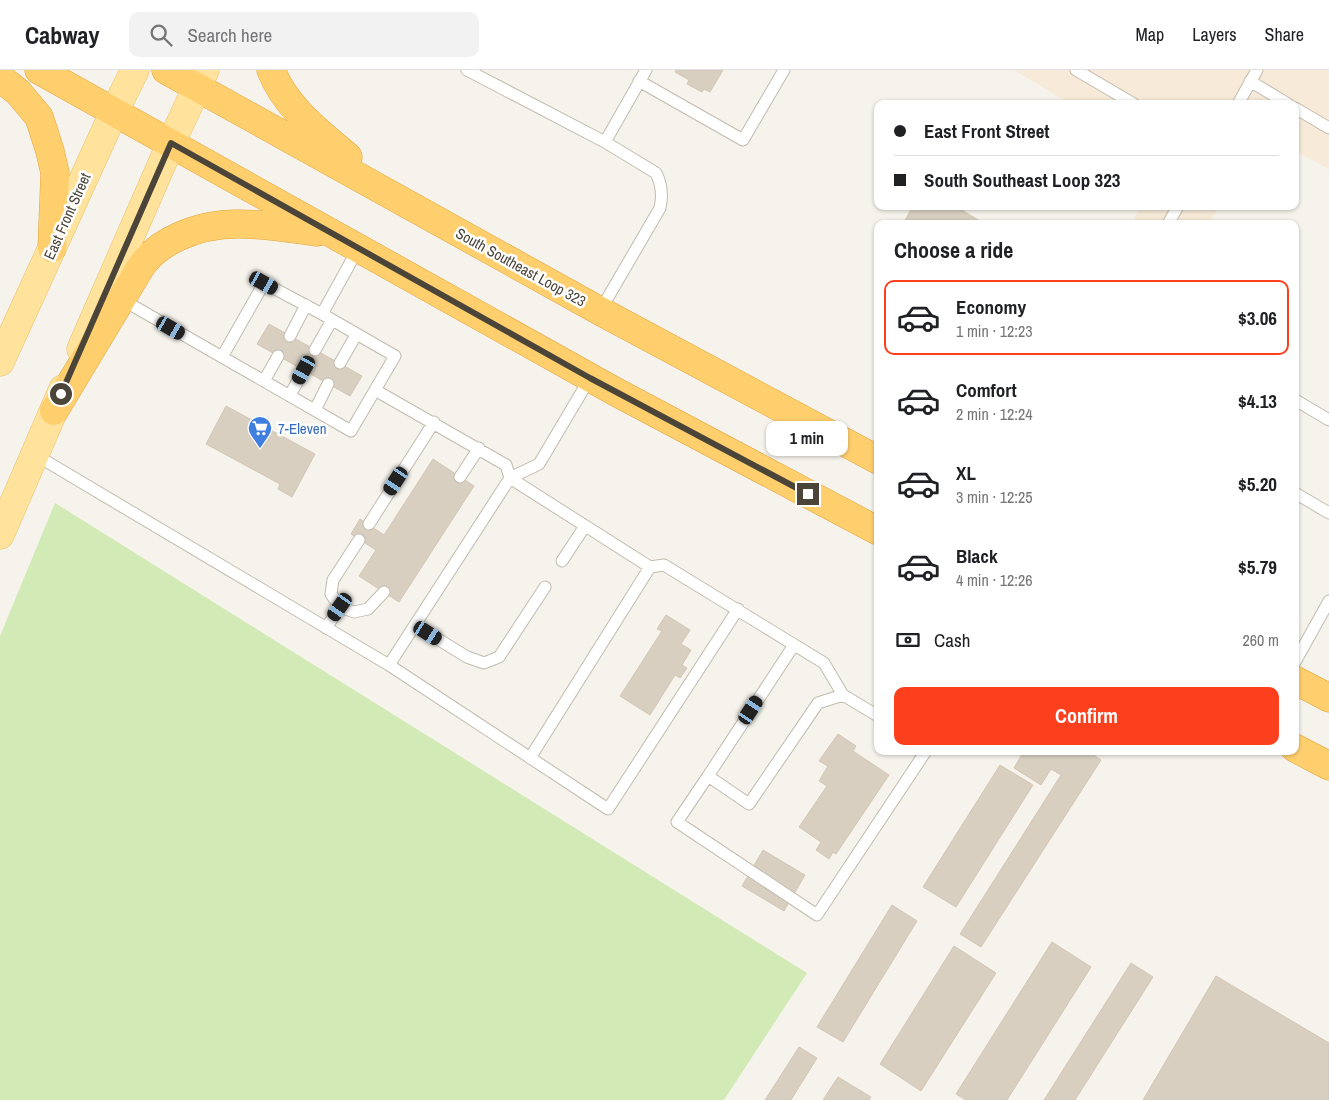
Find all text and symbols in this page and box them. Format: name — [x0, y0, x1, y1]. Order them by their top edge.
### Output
search box — [129, 12, 479, 57]
text: Cabway — [25, 19, 99, 51]
icon: search — [147, 21, 175, 49]
text: Search here — [187, 22, 272, 48]
text: Map — [1136, 22, 1164, 47]
text: Layers — [1192, 22, 1237, 47]
text: Share — [1265, 22, 1304, 47]
text: East Front Street — [924, 118, 1050, 144]
text: South Southeast Loop 323 — [924, 167, 1121, 193]
street label: East Front Street — [38, 169, 96, 263]
street label: South Southeast Loop 323 — [452, 223, 590, 312]
text: Choose a ride — [894, 235, 1013, 265]
car — [247, 269, 280, 297]
text: Economy — [956, 294, 1026, 320]
icon: car — [896, 295, 941, 340]
text: $3.06 — [1238, 305, 1277, 331]
car — [154, 314, 187, 342]
text: 1 min · 12:23 — [956, 320, 1033, 342]
car — [290, 353, 317, 387]
text: Comfort — [956, 377, 1017, 403]
icon: car — [896, 378, 941, 423]
route start — [50, 383, 72, 405]
text: $4.13 — [1238, 388, 1277, 414]
text: 2 min · 12:24 — [956, 403, 1033, 425]
supermarket icon: 7-Eleven — [247, 415, 273, 449]
place label: 7-Eleven — [278, 418, 327, 439]
callout: 1 min — [767, 422, 849, 456]
text: 1 min — [790, 427, 824, 449]
text: XL — [956, 460, 976, 486]
icon: car — [896, 461, 941, 506]
car — [381, 464, 410, 498]
text: $5.20 — [1238, 471, 1277, 497]
route end — [797, 483, 819, 505]
text: 3 min · 12:25 — [956, 486, 1033, 508]
text: Black — [956, 543, 998, 569]
icon: car — [896, 544, 941, 589]
text: $5.79 — [1238, 554, 1277, 580]
text: 4 min · 12:26 — [956, 569, 1033, 591]
car — [325, 590, 354, 624]
car — [411, 619, 444, 647]
icon: cash — [894, 626, 922, 654]
text: Cash — [934, 627, 970, 653]
text: 260 m — [1243, 629, 1279, 651]
button: Confirm — [894, 687, 1279, 745]
car — [736, 693, 765, 727]

